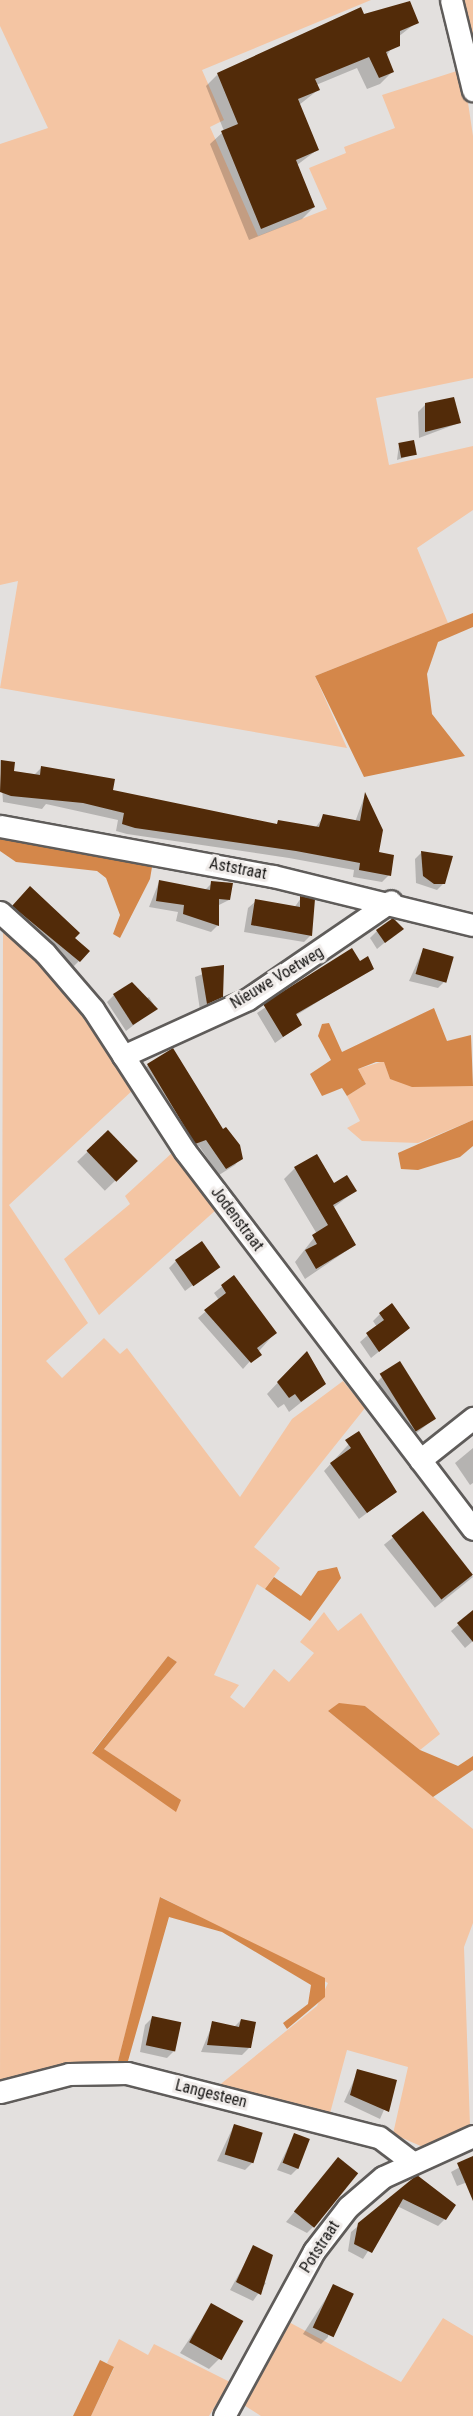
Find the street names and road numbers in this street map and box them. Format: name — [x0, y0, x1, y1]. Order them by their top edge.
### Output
street label: Aststraat — [208, 854, 268, 884]
street label: Nieuwe Voetweg — [227, 943, 327, 1013]
street label: Jodenstraat — [207, 1183, 267, 1255]
street label: Langesteen — [173, 2076, 249, 2112]
street label: Potstraat — [296, 2217, 344, 2277]

